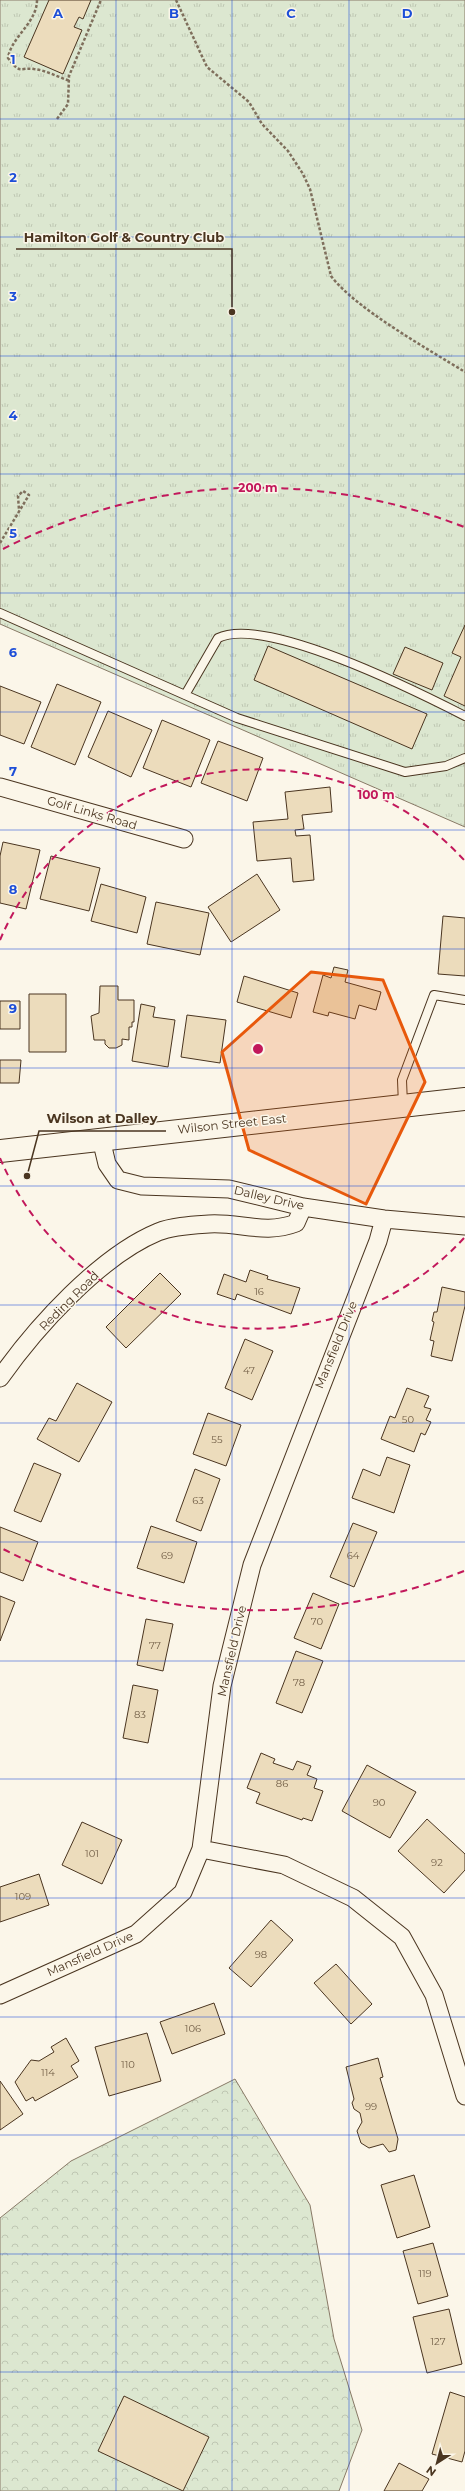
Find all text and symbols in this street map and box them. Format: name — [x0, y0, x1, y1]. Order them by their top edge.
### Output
text: A — [52, 5, 64, 21]
text: B — [169, 5, 179, 21]
text: C — [286, 5, 296, 21]
text: D — [402, 5, 413, 21]
text: 1 — [10, 51, 16, 67]
text: 2 — [9, 169, 17, 185]
callout: Hamilton Golf & Country Club — [16, 224, 232, 249]
text: Hamilton Golf & Country Club — [24, 229, 224, 245]
text: 3 — [8, 288, 17, 304]
text: 4 — [9, 407, 18, 423]
text: 200 m — [238, 480, 278, 495]
text: 5 — [9, 525, 17, 541]
text: 6 — [9, 644, 18, 660]
text: 7 — [9, 763, 17, 779]
text: 100 m — [358, 787, 394, 802]
street label: Golf Links Road — [45, 792, 139, 833]
text: 8 — [9, 881, 18, 897]
text: 9 — [9, 1000, 17, 1016]
centre of rings — [251, 1042, 265, 1056]
callout: Wilson at Dalley — [39, 1106, 166, 1131]
text: Wilson at Dalley — [47, 1110, 158, 1126]
street label: Wilson Street East — [177, 1110, 287, 1137]
street label: Dalley Drive — [232, 1182, 306, 1213]
street label: Reding Road — [36, 1268, 102, 1334]
house number: 16 — [254, 1285, 264, 1298]
street label: Mansfield Drive — [311, 1299, 360, 1391]
house number: 47 — [243, 1364, 255, 1377]
house number: 50 — [402, 1413, 415, 1426]
house number: 55 — [211, 1433, 223, 1446]
house number: 63 — [192, 1494, 204, 1507]
house number: 69 — [161, 1549, 173, 1562]
house number: 64 — [347, 1549, 360, 1562]
street label: Mansfield Drive — [214, 1604, 249, 1698]
house number: 70 — [311, 1615, 324, 1628]
house number: 77 — [149, 1639, 161, 1652]
house number: 78 — [293, 1676, 305, 1689]
house number: 83 — [134, 1708, 146, 1721]
house number: 86 — [276, 1777, 288, 1790]
house number: 90 — [373, 1796, 386, 1809]
house number: 101 — [85, 1847, 99, 1860]
house number: 92 — [431, 1856, 443, 1869]
house number: 109 — [15, 1890, 31, 1903]
street label: Mansfield Drive — [44, 1928, 135, 1979]
house number: 98 — [255, 1948, 267, 1961]
house number: 106 — [185, 2022, 201, 2035]
house number: 110 — [121, 2058, 135, 2071]
house number: 114 — [41, 2066, 55, 2079]
house number: 99 — [365, 2100, 377, 2113]
house number: 119 — [418, 2267, 432, 2280]
house number: 127 — [430, 2335, 446, 2348]
north arrow — [417, 2443, 457, 2483]
text: N — [423, 2463, 439, 2479]

